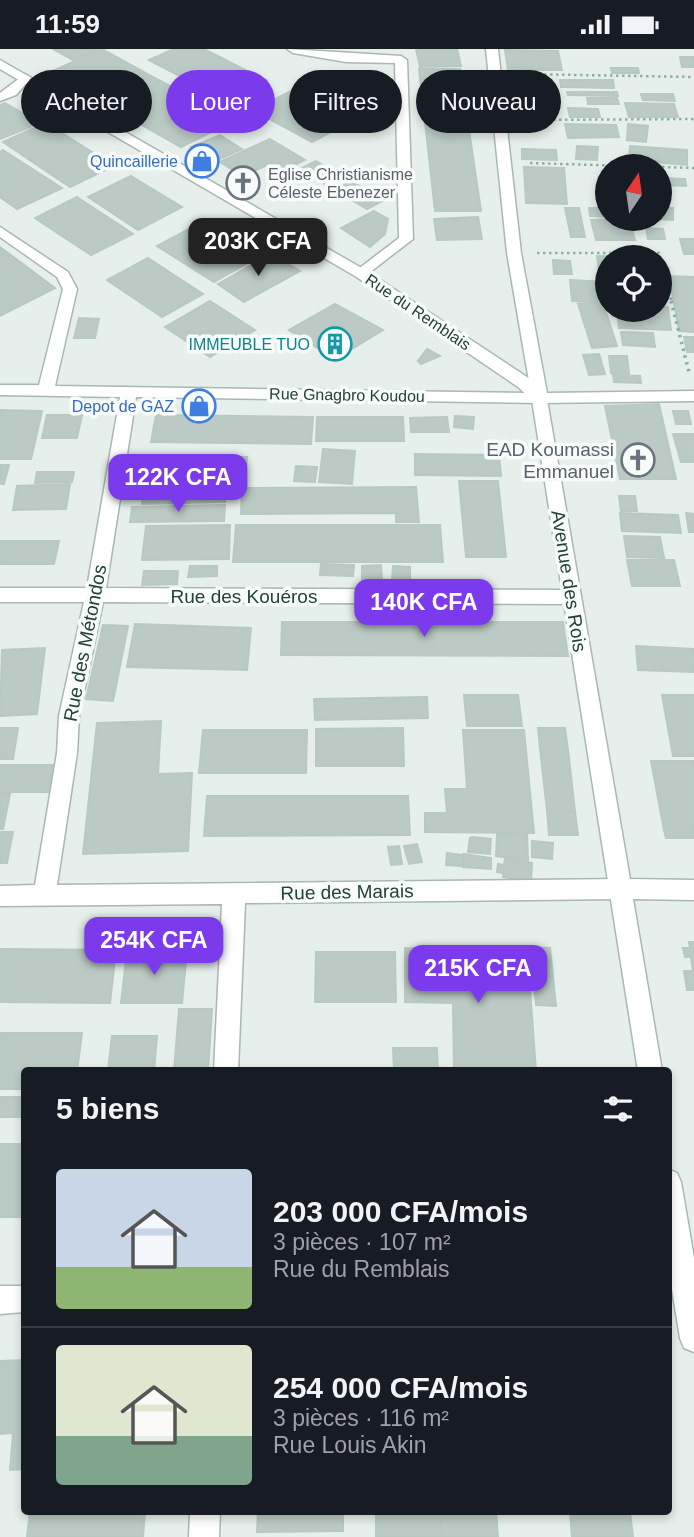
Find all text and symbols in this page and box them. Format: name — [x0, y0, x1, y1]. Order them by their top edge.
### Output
text: 11:59 — [35, 9, 100, 39]
chip: Acheter — [21, 70, 152, 133]
chip: Louer — [166, 70, 275, 133]
chip: Filtres — [289, 70, 402, 133]
chip: Nouveau — [416, 70, 561, 133]
shop icon: Quincaillerie — [183, 142, 221, 180]
place label: Quincaillerie — [90, 153, 178, 170]
north arrow — [595, 154, 672, 231]
map controls — [595, 154, 672, 322]
church icon: Eglise Christianisme Céleste Ebenezer — [224, 164, 262, 202]
place label: Eglise Christianisme Céleste Ebenezer — [268, 166, 413, 201]
pin: 203K CFA — [186, 219, 330, 278]
text: 203K CFA — [204, 228, 312, 254]
button: locate — [595, 245, 672, 322]
street label: Rue du Remblais — [362, 271, 474, 353]
building icon: IMMEUBLE TUO — [316, 325, 354, 363]
place label: IMMEUBLE TUO — [189, 336, 310, 353]
street label: Rue Gnagbro Koudou — [269, 385, 425, 405]
shop icon: Depot de GAZ — [180, 387, 218, 425]
place label: Depot de GAZ — [72, 398, 174, 415]
place label: EAD Koumassi Emmanuel — [486, 439, 614, 482]
church icon: EAD Koumassi Emmanuel — [619, 441, 657, 479]
pin: 122K CFA — [106, 455, 250, 514]
text: 122K CFA — [124, 464, 232, 490]
street label: Avenue des Rois — [547, 509, 591, 653]
street label: Rue des Métondos — [59, 563, 111, 723]
pin: 140K CFA — [352, 579, 496, 639]
street label: Rue des Kouéros — [171, 586, 317, 607]
text: 140K CFA — [370, 589, 478, 615]
street label: Rue des Marais — [280, 880, 414, 904]
pin: 254K CFA — [82, 918, 226, 977]
text: 254K CFA — [100, 927, 208, 953]
pin: 215K CFA — [406, 946, 550, 1005]
text: 215K CFA — [424, 955, 532, 981]
icon: filters — [599, 1090, 637, 1128]
text: 5 biens — [56, 1092, 159, 1125]
text: 203 000 CFA/mois — [273, 1195, 528, 1228]
icon: home — [112, 1197, 196, 1281]
text: 3 pièces · 107 m² — [273, 1229, 451, 1255]
text: Rue du Remblais — [273, 1256, 449, 1282]
text: 254 000 CFA/mois — [273, 1371, 528, 1404]
icon: home — [112, 1373, 196, 1457]
text: 3 pièces · 116 m² — [273, 1405, 449, 1431]
text: Rue Louis Akin — [273, 1432, 426, 1458]

